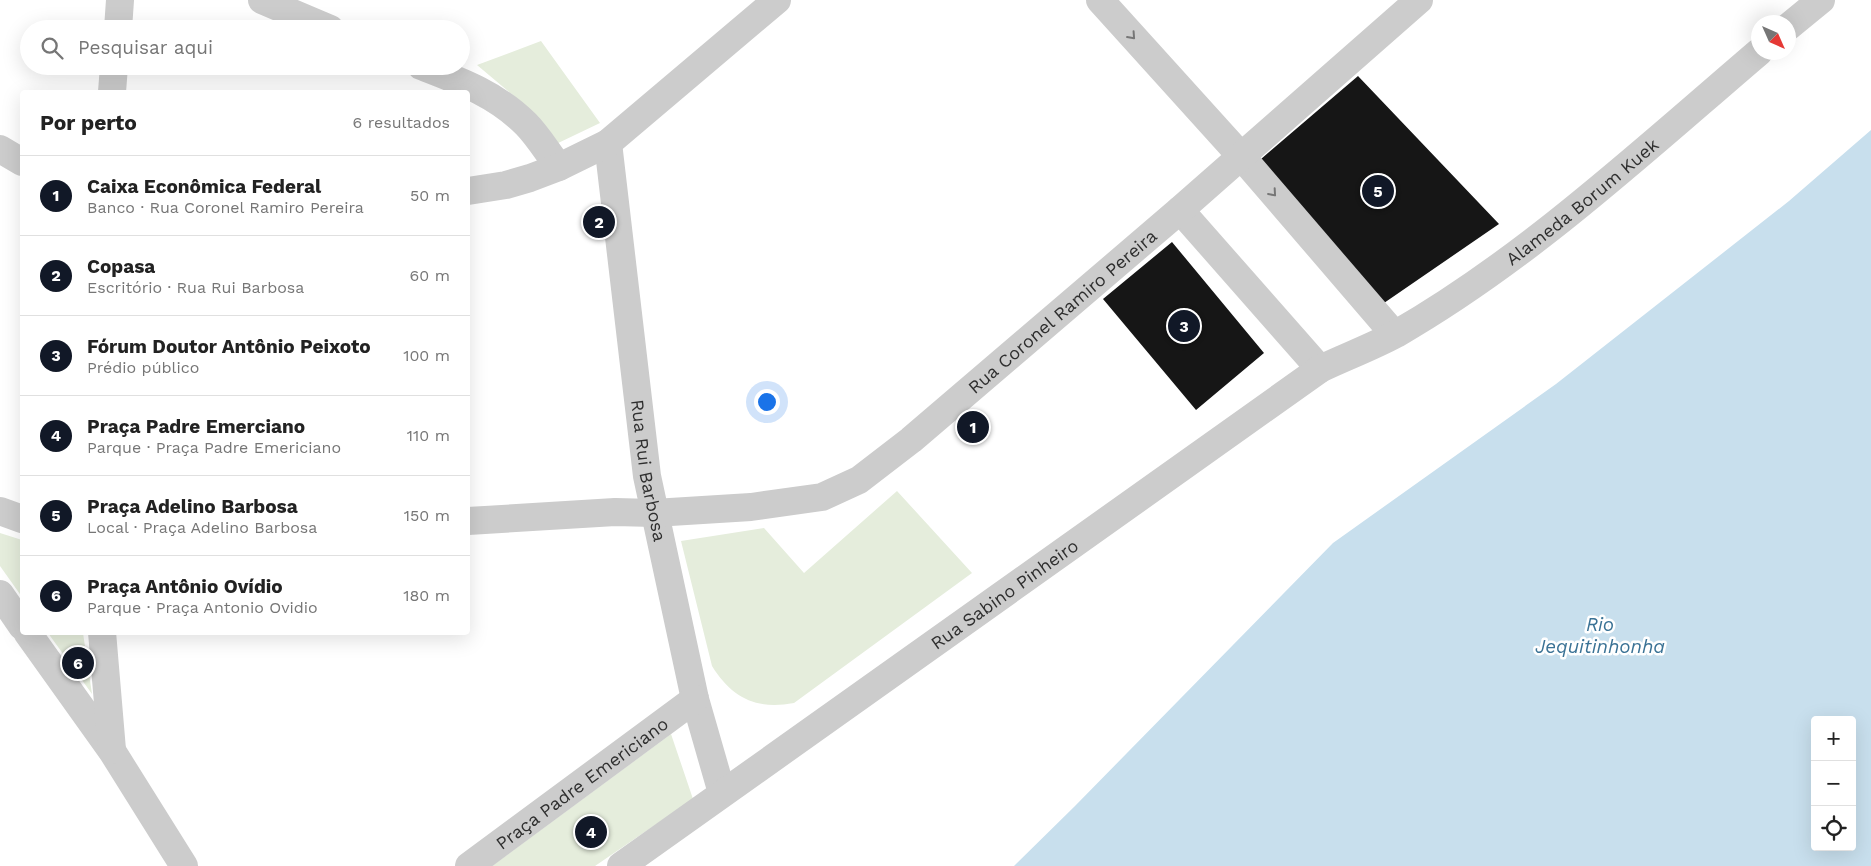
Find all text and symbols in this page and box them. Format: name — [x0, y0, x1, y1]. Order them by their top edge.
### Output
north arrow — [1751, 15, 1796, 60]
search box — [20, 20, 470, 75]
one-way arrow — [1127, 31, 1136, 40]
icon: search — [38, 34, 66, 62]
text: Pesquisar aqui — [78, 36, 213, 59]
text: Por perto — [40, 110, 137, 135]
text: 6 resultados — [353, 113, 450, 132]
street label: Alameda Borum Kuek — [1501, 133, 1662, 269]
pin: 5 — [1362, 172, 1394, 210]
text: Caixa Econômica Federal — [87, 175, 321, 198]
text: 1 — [53, 186, 59, 205]
text: 50 m — [410, 186, 450, 205]
one-way arrow — [1267, 187, 1275, 196]
text: Banco · Rua Coronel Ramiro Pereira — [87, 198, 364, 217]
pin: 2 — [583, 203, 615, 241]
street label: Rua Coronel Ramiro Pereira — [963, 225, 1160, 397]
text: Copasa — [87, 255, 155, 278]
text: 2 — [51, 266, 61, 285]
text: 60 m — [410, 266, 450, 285]
text: Escritório · Rua Rui Barbosa — [87, 278, 304, 297]
pin: 3 — [1168, 307, 1200, 345]
text: Fórum Doutor Antônio Peixoto — [87, 335, 371, 358]
text: 3 — [51, 346, 61, 365]
text: 100 m — [403, 346, 450, 365]
text: Prédio público — [87, 358, 199, 377]
your location — [754, 389, 780, 415]
street label: Rua Rui Barbosa — [628, 398, 671, 543]
pin: 1 — [957, 408, 989, 446]
text: Praça Padre Emerciano — [87, 415, 305, 438]
text: 4 — [51, 426, 61, 445]
text: 110 m — [407, 426, 450, 445]
text: Parque · Praça Padre Emericiano — [87, 438, 341, 457]
text: Praça Adelino Barbosa — [87, 495, 298, 518]
text: 5 — [51, 506, 61, 525]
text: 150 m — [404, 506, 450, 525]
text: Local · Praça Adelino Barbosa — [87, 518, 317, 537]
street label: Rua Sabino Pinheiro — [926, 534, 1082, 653]
text: Praça Antônio Ovídio — [87, 575, 283, 598]
text: 6 — [51, 586, 61, 605]
text: 180 m — [403, 586, 450, 605]
text: Parque · Praça Antonio Ovidio — [87, 598, 318, 617]
water label: Rio Jequitinhonha — [1535, 613, 1665, 658]
pin: 6 — [62, 644, 94, 682]
street label: Praça Padre Emericiano — [491, 712, 672, 853]
map controls — [1811, 716, 1856, 851]
button: + — [1811, 716, 1856, 761]
button: − — [1811, 761, 1856, 806]
button: locate — [1811, 806, 1856, 851]
pin: 4 — [575, 813, 607, 851]

